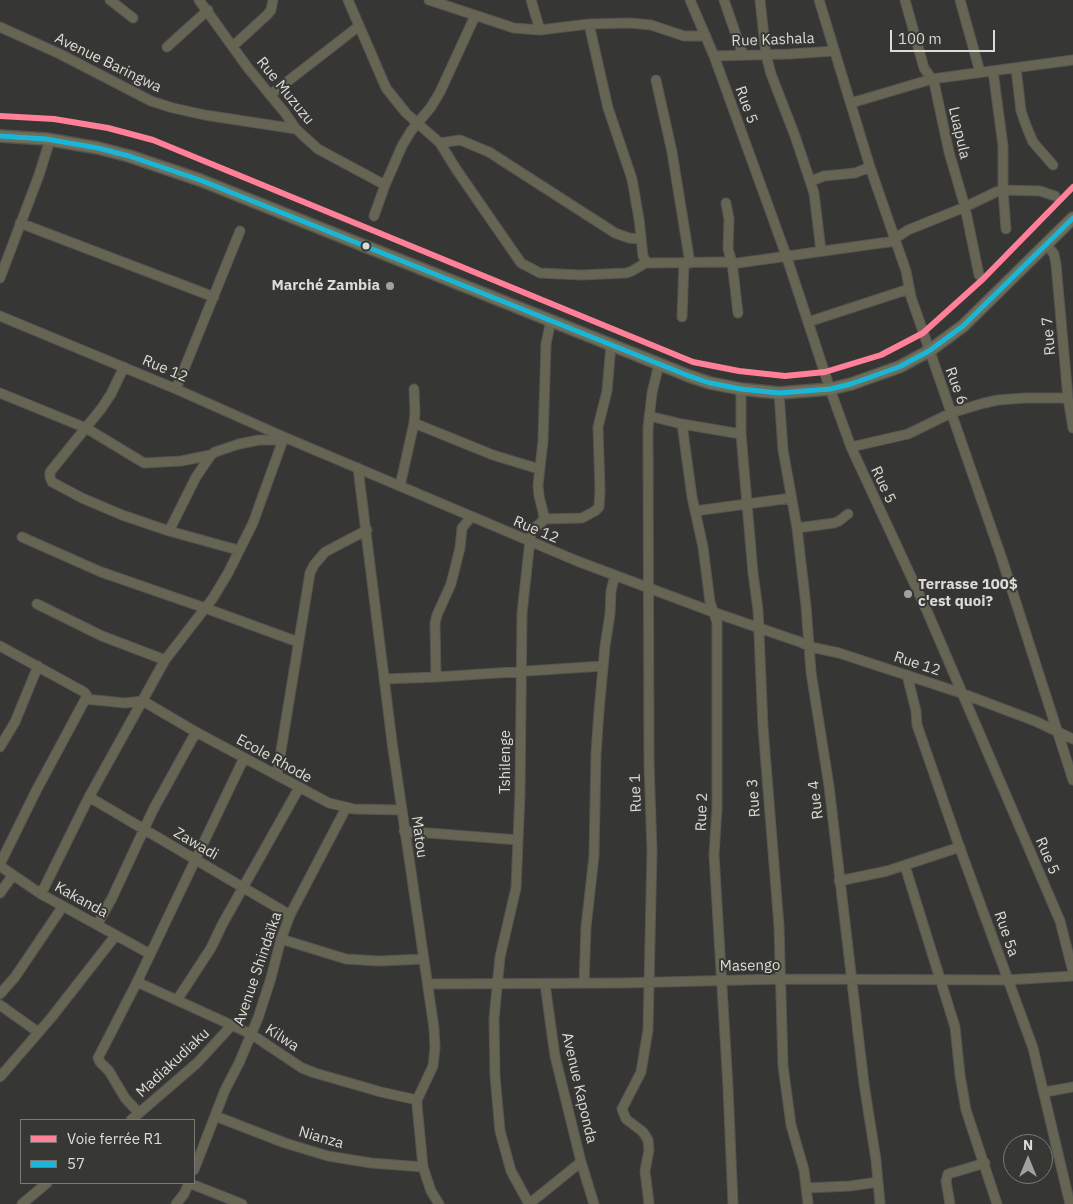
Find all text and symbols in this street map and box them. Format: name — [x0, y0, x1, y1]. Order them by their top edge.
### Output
scale bar — [893, 20, 998, 52]
street label: Avenue Baringwa — [52, 29, 164, 97]
text: 100 m — [898, 29, 942, 48]
street label: Rue Kashala — [731, 30, 815, 50]
street label: Rue Muzuzu — [252, 54, 318, 128]
street label: Rue 5 — [731, 84, 761, 126]
street label: Luapula — [944, 105, 974, 161]
unlabelled marker — [361, 241, 371, 251]
place label: Marché Zambia — [272, 277, 380, 295]
marker: Marché Zambia — [384, 280, 396, 292]
street label: Rue 7 — [1038, 316, 1060, 356]
street label: Rue 12 — [139, 351, 191, 387]
street label: Rue 6 — [941, 365, 971, 407]
street label: Rue 5 — [867, 464, 899, 506]
street label: Rue 12 — [510, 512, 562, 548]
place label: Terrasse 100$ c'est quoi? — [918, 576, 1018, 611]
marker: Terrasse 100$ c'est quoi? — [902, 588, 914, 600]
street label: Rue 12 — [891, 648, 943, 680]
street label: Tshilenge — [497, 730, 515, 794]
street label: Ecole Rhode — [233, 731, 315, 787]
street label: Rue 1 — [626, 773, 646, 813]
street label: Rue 3 — [744, 778, 764, 818]
street label: Rue 4 — [805, 780, 827, 820]
street label: Rue 2 — [692, 792, 712, 832]
street label: Matou — [407, 815, 431, 859]
street label: Zawadi — [170, 824, 222, 864]
street label: Rue 5 — [1031, 835, 1063, 877]
street label: Kakanda — [51, 878, 111, 922]
street label: Rue 5a — [990, 909, 1022, 959]
street label: Avenue Shindaïka — [230, 910, 286, 1028]
street label: Masengo — [720, 956, 780, 976]
street label: Kilwa — [262, 1020, 302, 1056]
street label: Madiakudiaku — [133, 1024, 213, 1102]
street label: Avenue Kaponda — [557, 1031, 601, 1145]
legend — [20, 1119, 195, 1184]
street label: Nianza — [296, 1123, 346, 1153]
text: Voie ferrée R1 — [67, 1129, 162, 1148]
north arrow — [1003, 1134, 1053, 1184]
text: N — [1023, 1136, 1033, 1154]
text: 57 — [67, 1154, 85, 1173]

